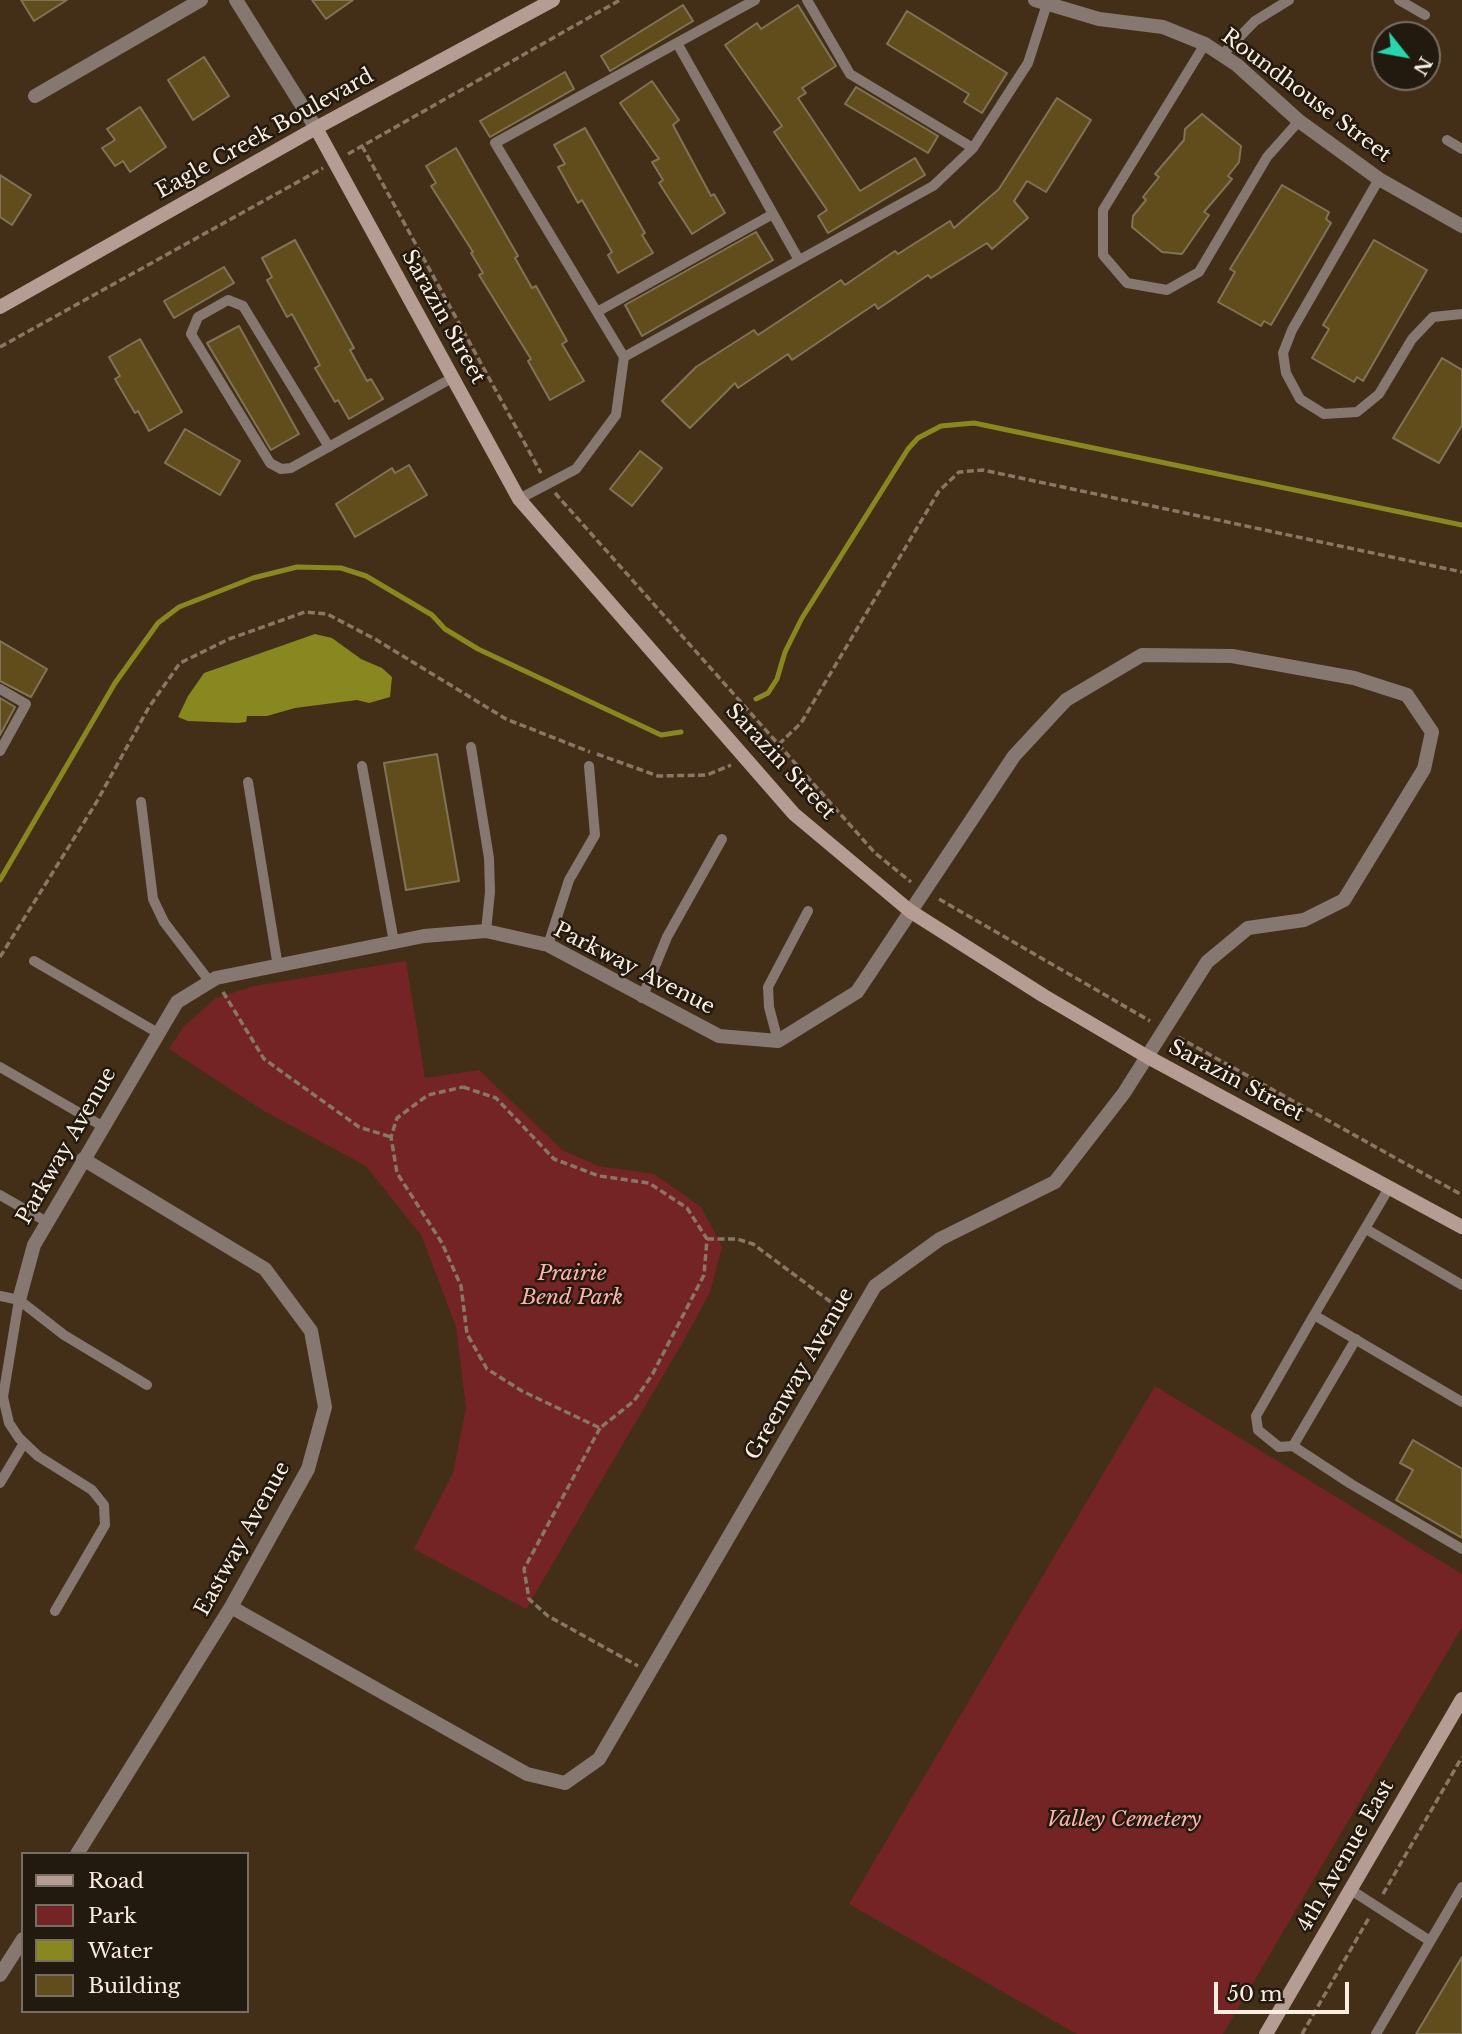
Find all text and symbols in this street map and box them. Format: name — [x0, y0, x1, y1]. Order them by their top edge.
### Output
north arrow — [1371, 21, 1441, 91]
street label: Roundhouse Street — [1216, 24, 1396, 168]
text: N — [1408, 52, 1437, 80]
street label: Eagle Creek Boulevard — [152, 64, 378, 204]
street label: Sarazin Street — [396, 246, 490, 388]
street label: Sarazin Street — [720, 699, 840, 825]
street label: Parkway Avenue — [549, 918, 719, 1020]
street label: Sarazin Street — [1164, 1035, 1308, 1127]
street label: Parkway Avenue — [12, 1063, 122, 1229]
park label: Prairie Bend Park — [521, 1261, 623, 1311]
street label: Greenway Avenue — [740, 1283, 860, 1465]
street label: Eastway Avenue — [190, 1457, 296, 1621]
street label: 4th Avenue East — [1292, 1776, 1400, 1936]
park label: Valley Cemetery — [1047, 1807, 1201, 1833]
legend — [21, 1852, 248, 2013]
text: Road — [88, 1868, 144, 1894]
text: Park — [88, 1903, 137, 1929]
text: Water — [88, 1938, 152, 1964]
scale bar — [1217, 1968, 1352, 2012]
text: Building — [88, 1973, 180, 1999]
text: 50 m — [1227, 1981, 1282, 2007]

